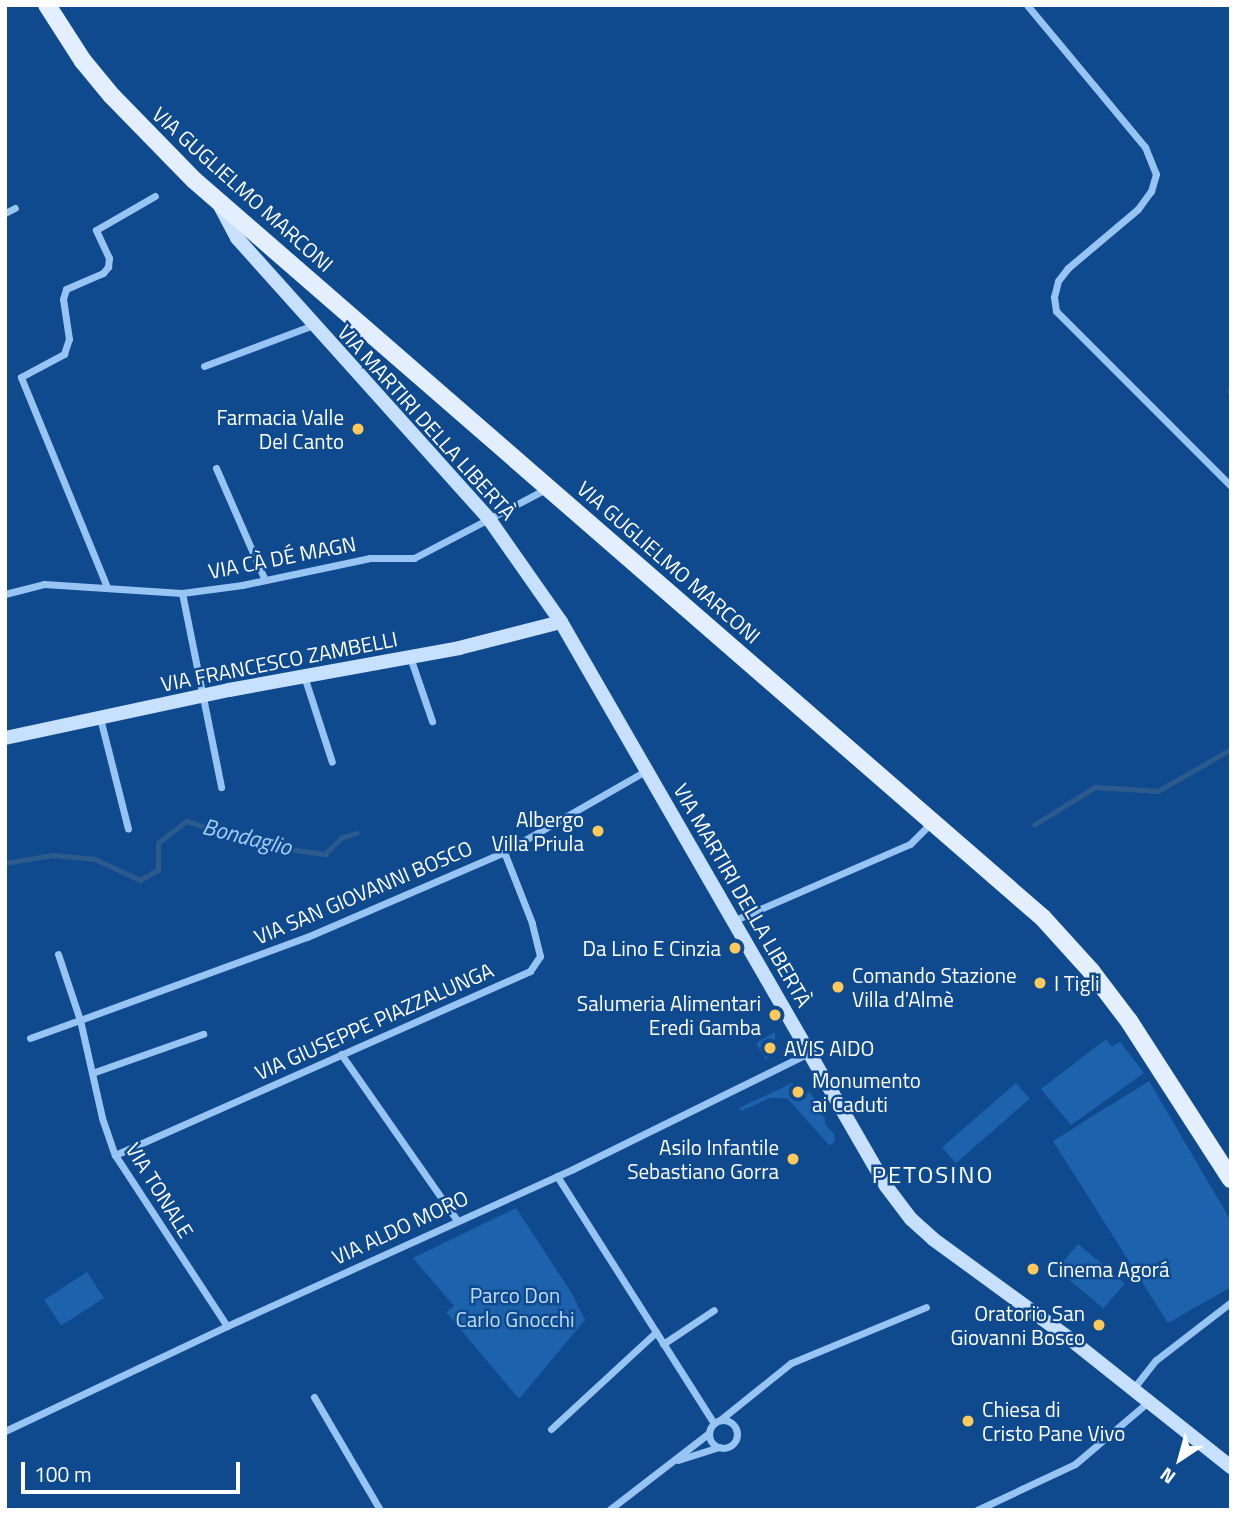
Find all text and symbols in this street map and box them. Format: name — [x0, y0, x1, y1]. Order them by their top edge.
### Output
street label: VIA GUGLIELMO MARCONI — [147, 101, 339, 277]
street label: VIA MARTIRI DELLA LIBERTÀ — [333, 319, 521, 525]
place label: Farmacia Valle Del Canto — [216, 404, 344, 454]
marker: Farmacia Valle Del Canto — [350, 421, 366, 437]
street label: VIA GUGLIELMO MARCONI — [572, 476, 766, 648]
street label: VIA CÀ DÉ MAGN — [206, 530, 358, 584]
street label: VIA FRANCESCO ZAMBELLI — [159, 626, 399, 696]
street label: VIA MARTIRI DELLA LIBERTÀ — [669, 779, 817, 1011]
place label: Albergo Villa Priula — [491, 806, 584, 856]
water label: Bondaglio — [200, 813, 294, 861]
marker: Albergo Villa Priula — [590, 823, 606, 839]
street label: VIA SAN GIOVANNI BOSCO — [250, 835, 476, 949]
place label: Da Lino E Cinzia — [582, 935, 721, 961]
marker: Da Lino E Cinzia — [727, 940, 743, 956]
street label: VIA GIUSEPPE PIAZZALUNGA — [251, 957, 497, 1085]
place label: Comando Stazione Villa d'Almè — [852, 962, 1017, 1012]
place label: I Tigli — [1054, 970, 1100, 996]
marker: I Tigli — [1032, 975, 1048, 991]
marker: Comando Stazione Villa d'Almè — [830, 979, 846, 995]
place label: Salumeria Alimentari Eredi Gamba — [577, 990, 761, 1040]
marker: Salumeria Alimentari Eredi Gamba — [767, 1007, 783, 1023]
place label: AVIS AIDO — [784, 1035, 874, 1061]
marker: AVIS AIDO — [762, 1040, 778, 1056]
place label: Monumento ai Caduti — [812, 1067, 921, 1117]
marker: Monumento ai Caduti — [790, 1084, 806, 1100]
place label: Asilo Infantile Sebastiano Gorra — [627, 1134, 779, 1184]
street label: VIA TONALE — [121, 1138, 199, 1242]
marker: Asilo Infantile Sebastiano Gorra — [785, 1151, 801, 1167]
district label: PETOSINO — [873, 1161, 993, 1189]
street label: VIA ALDO MORO — [328, 1184, 472, 1270]
place label: Cinema Agorá — [1047, 1256, 1170, 1282]
marker: Cinema Agorá — [1025, 1261, 1041, 1277]
park label: Parco Don Carlo Gnocchi — [455, 1282, 575, 1332]
place label: Oratorio San Giovanni Bosco — [950, 1300, 1085, 1350]
marker: Oratorio San Giovanni Bosco — [1091, 1317, 1107, 1333]
place label: Chiesa di Cristo Pane Vivo — [982, 1396, 1125, 1446]
marker: Chiesa di Cristo Pane Vivo — [960, 1413, 976, 1429]
north arrow — [1145, 1424, 1215, 1494]
scale bar — [24, 1448, 243, 1492]
text: 100 m — [34, 1458, 91, 1490]
text: N — [1154, 1461, 1181, 1492]

